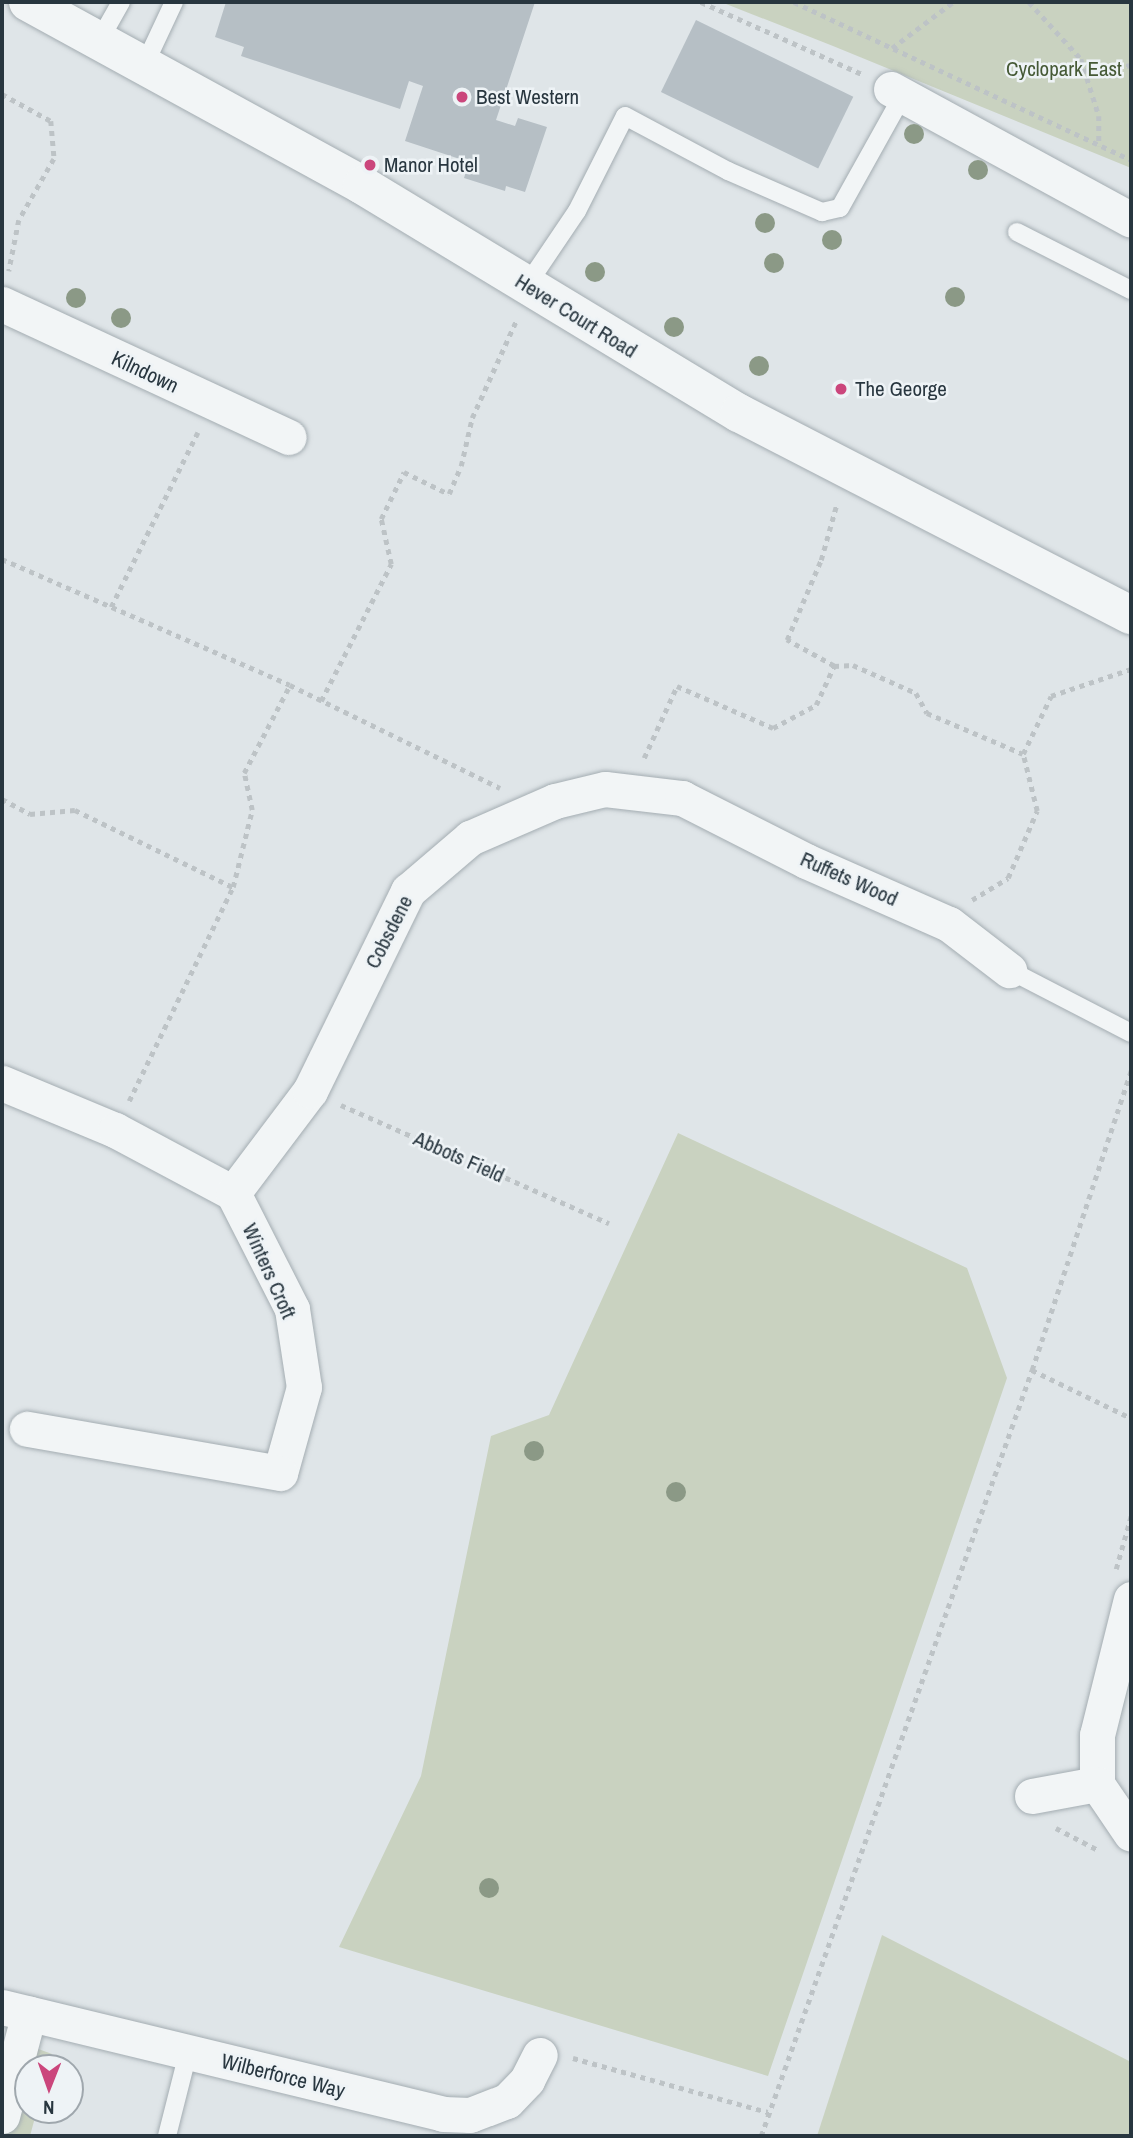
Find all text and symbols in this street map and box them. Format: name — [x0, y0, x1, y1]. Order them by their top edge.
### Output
park label: Cyclopark East — [1006, 56, 1122, 82]
place label: Best Western — [476, 84, 579, 110]
marker: Best Western — [454, 89, 470, 105]
place label: Manor Hotel — [384, 152, 478, 178]
marker: Manor Hotel — [362, 157, 378, 173]
street label: Hever Court Road — [510, 269, 642, 363]
street label: Kilndown — [108, 346, 182, 398]
place label: The George — [855, 376, 947, 402]
marker: The George — [833, 381, 849, 397]
street label: Ruffets Wood — [796, 846, 902, 912]
street label: Cobsdene — [360, 891, 418, 973]
street label: Abbots Field — [410, 1126, 508, 1188]
street label: Winters Croft — [237, 1220, 301, 1322]
street label: Wilberforce Way — [219, 2048, 347, 2104]
north arrow — [14, 2054, 84, 2124]
text: N — [43, 2095, 55, 2121]

